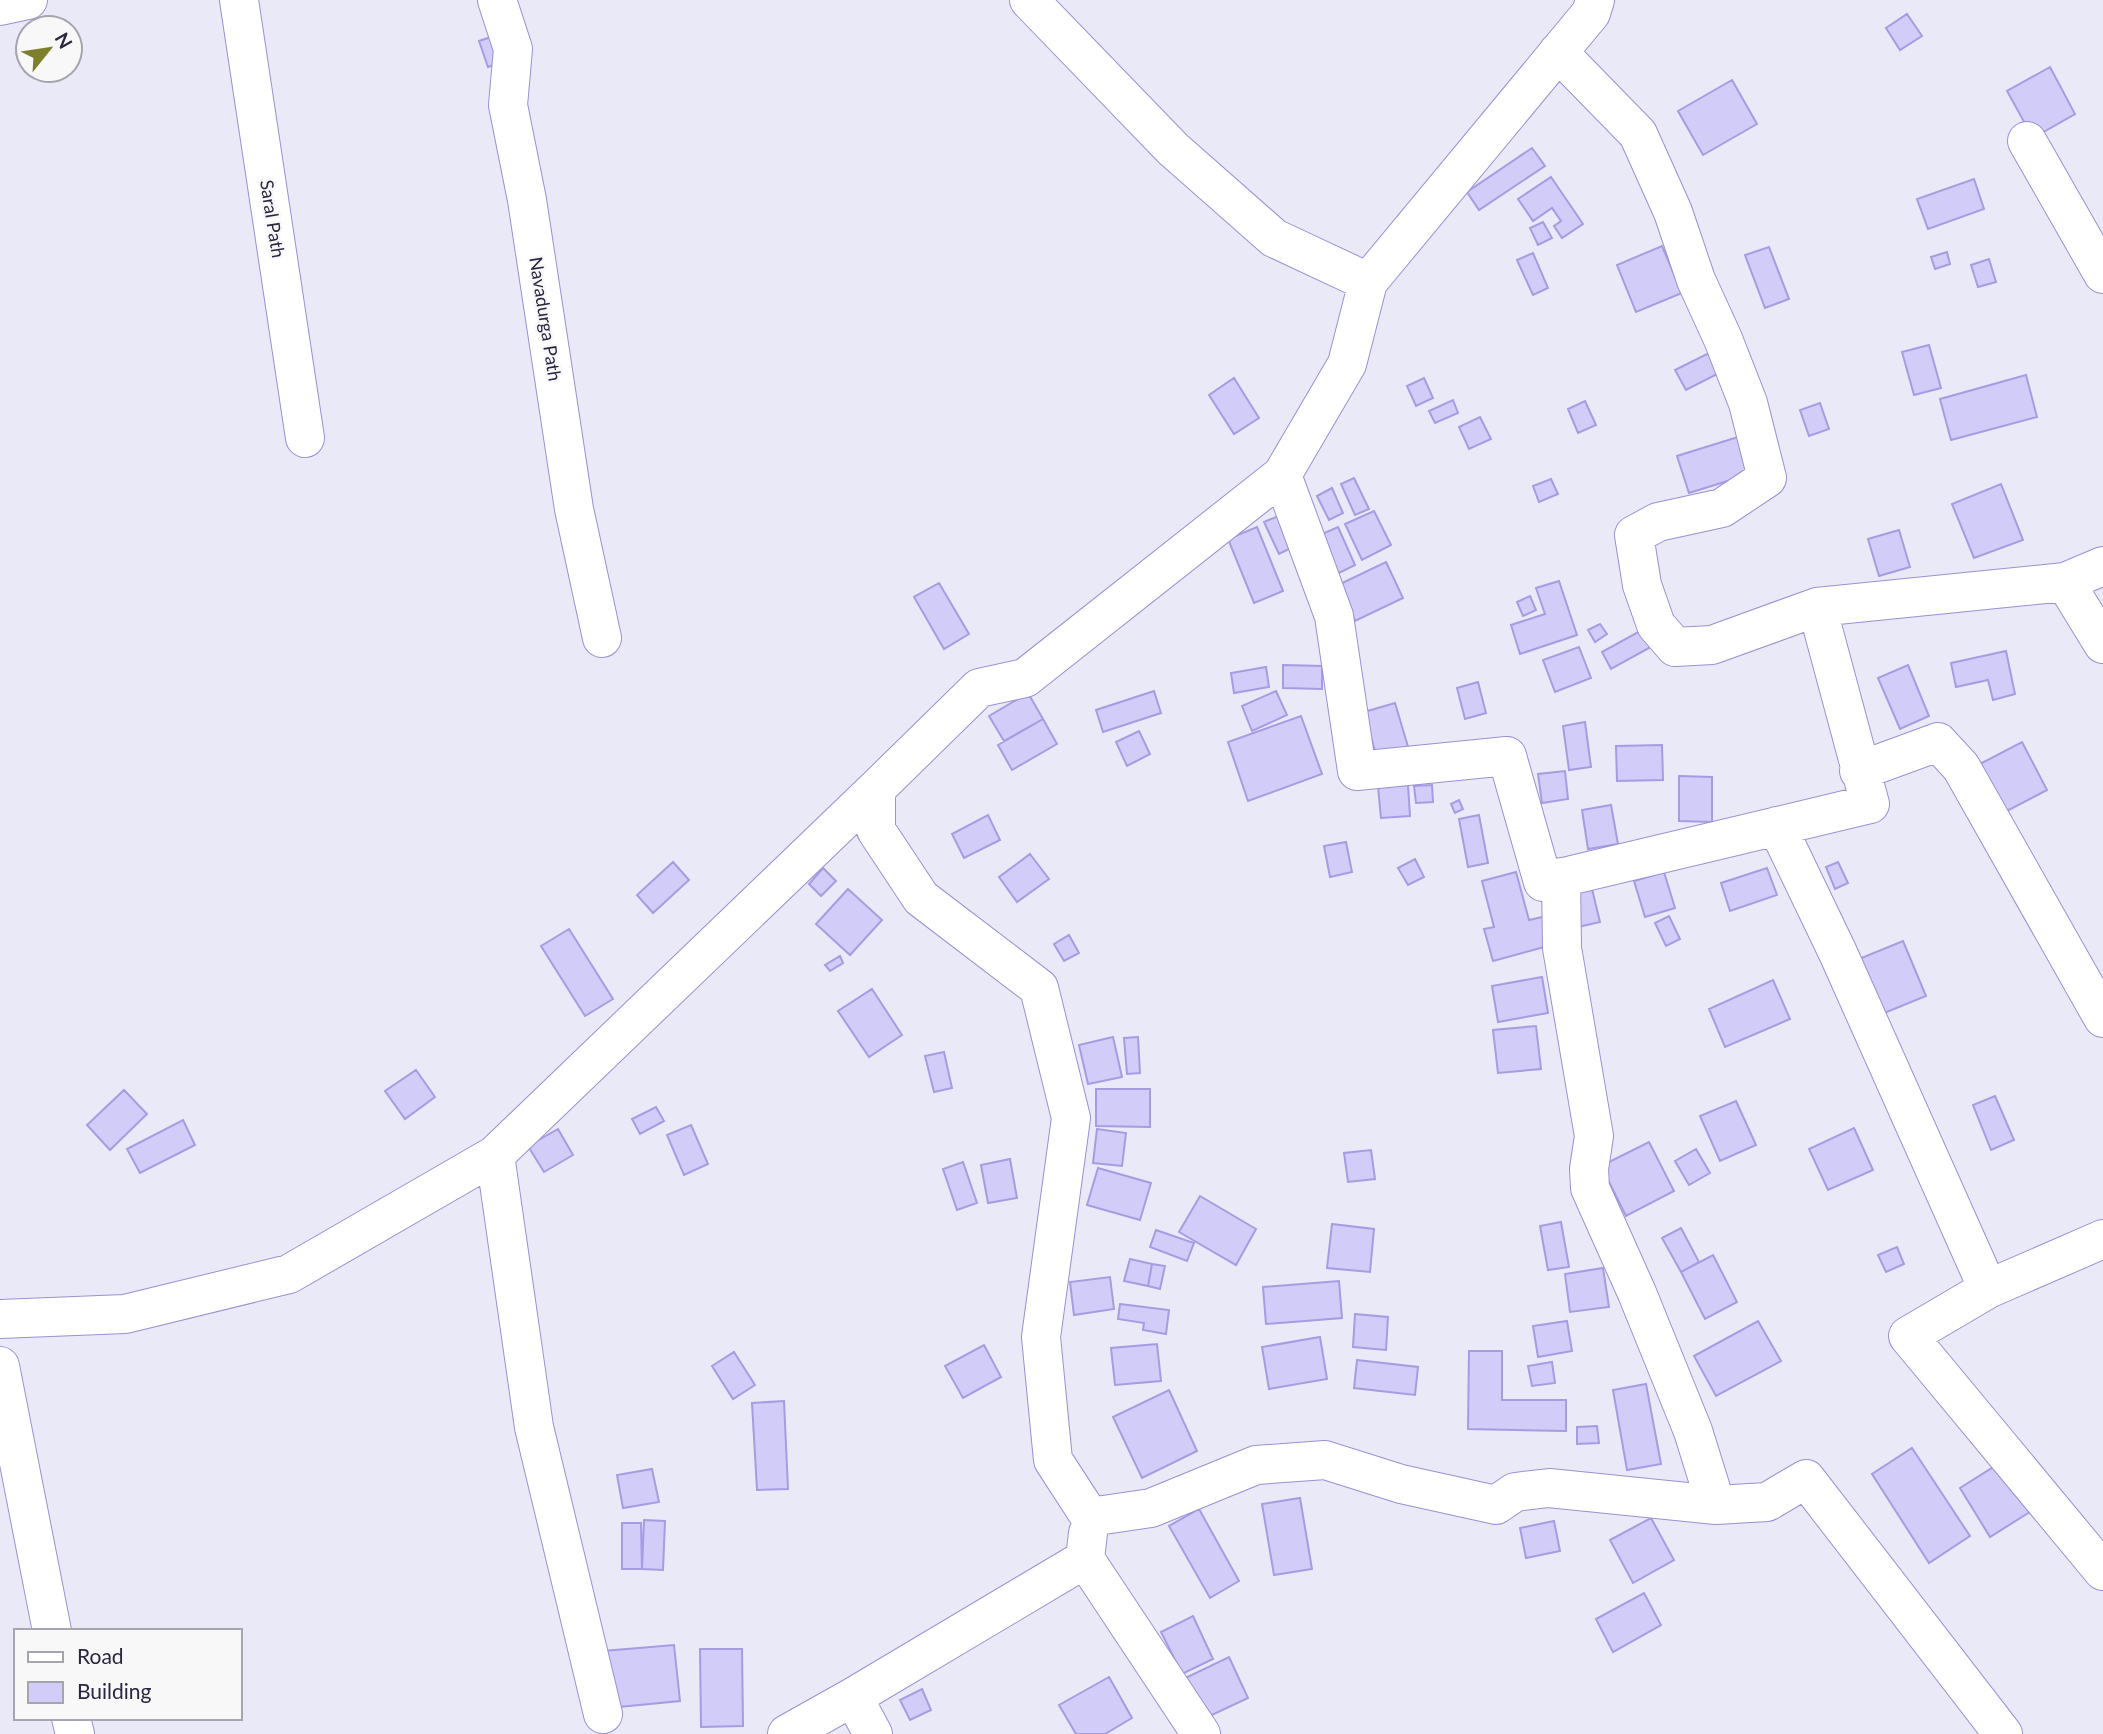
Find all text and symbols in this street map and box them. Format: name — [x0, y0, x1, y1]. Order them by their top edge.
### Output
north arrow — [14, 14, 84, 84]
text: N — [51, 28, 78, 52]
street label: Saral Path — [256, 178, 290, 259]
street label: Navadurga Path — [525, 255, 567, 383]
legend — [14, 1629, 242, 1720]
text: Road — [77, 1643, 124, 1668]
text: Building — [77, 1678, 152, 1703]

